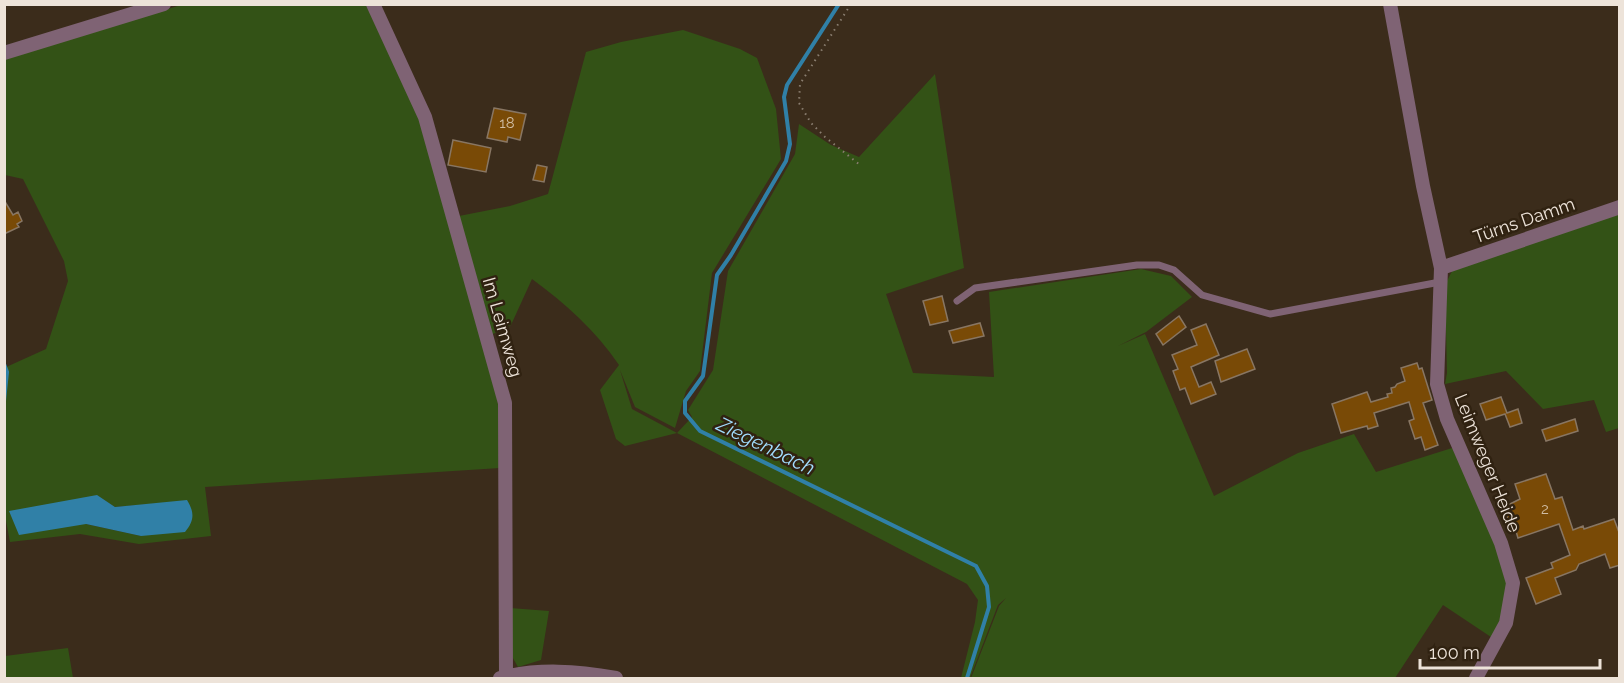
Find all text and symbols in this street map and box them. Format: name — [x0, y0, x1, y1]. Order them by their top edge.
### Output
house number: 18 — [499, 114, 515, 132]
street label: Türns Damm — [1470, 193, 1578, 247]
street label: Im Leimweg — [479, 275, 527, 379]
street label: Leimweger Heide — [1451, 391, 1526, 536]
water label: Ziegenbach — [712, 412, 819, 480]
house number: 2 — [1541, 500, 1549, 518]
scale bar — [1420, 632, 1600, 670]
text: 100 m — [1429, 642, 1480, 663]

